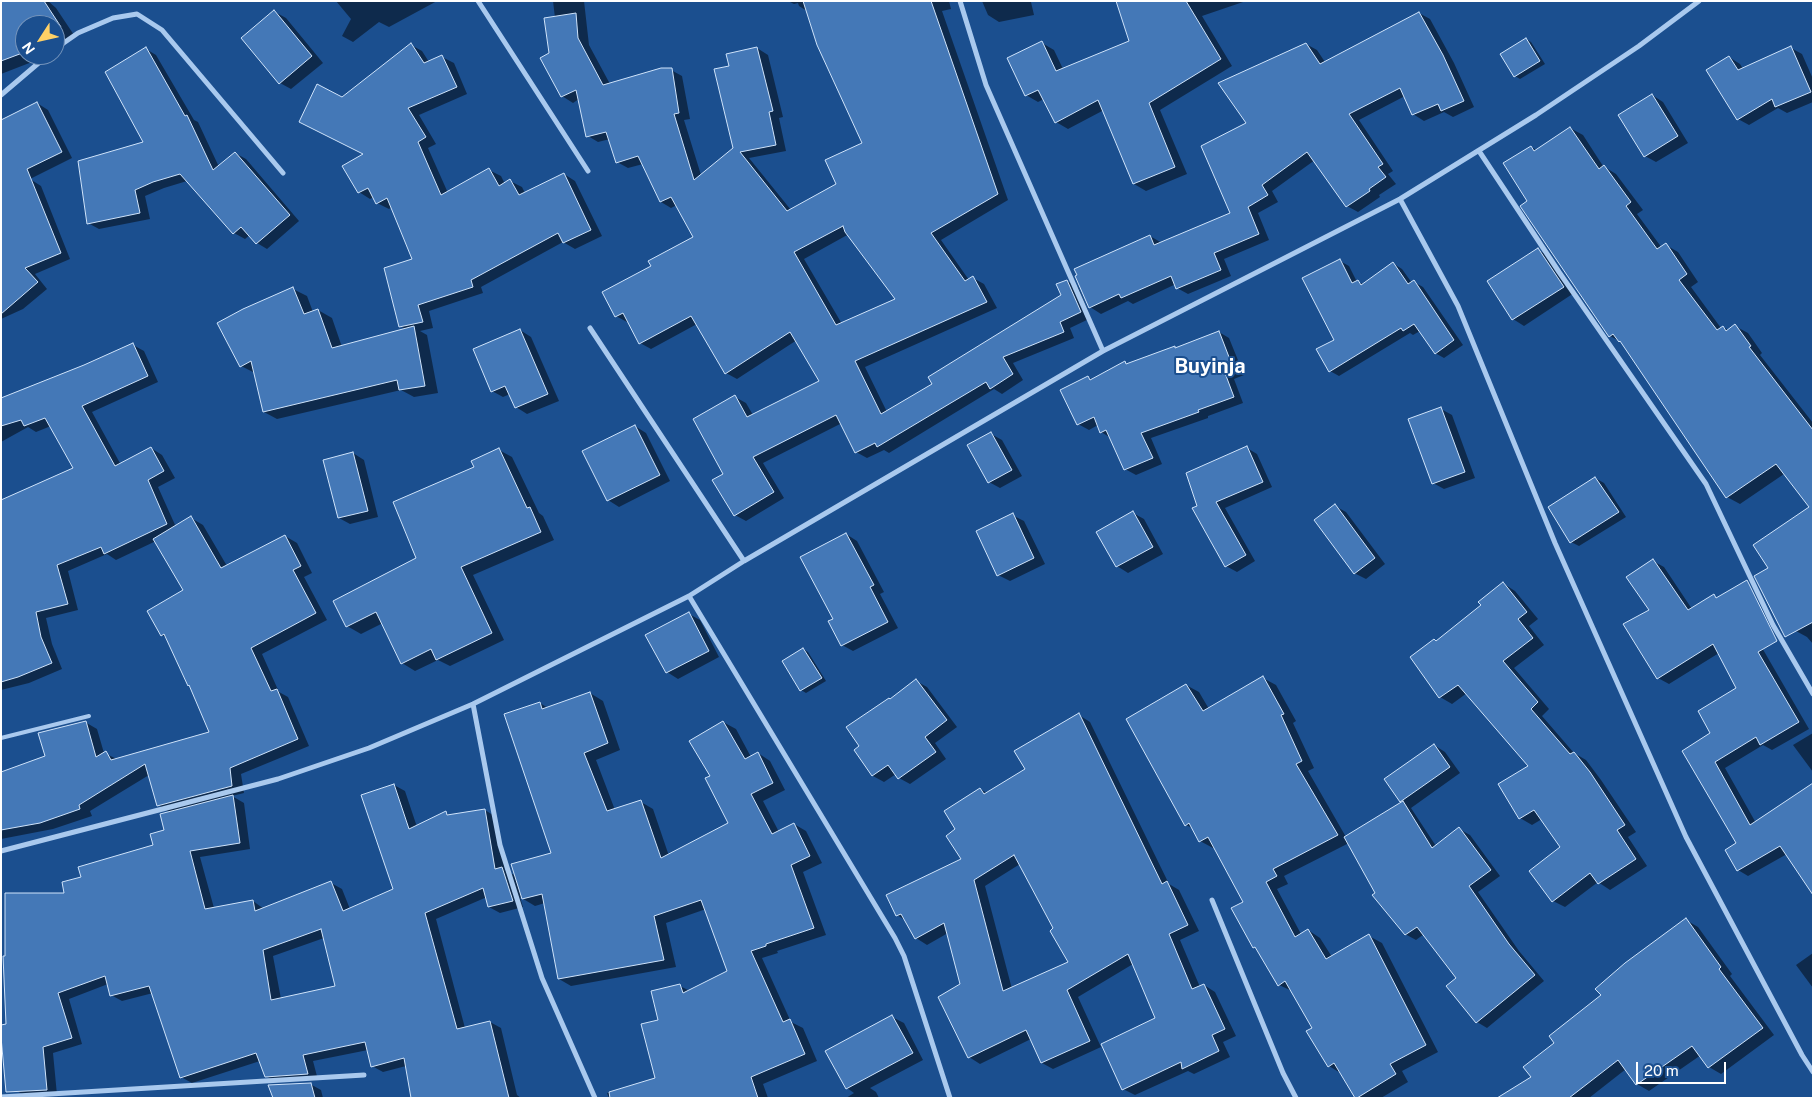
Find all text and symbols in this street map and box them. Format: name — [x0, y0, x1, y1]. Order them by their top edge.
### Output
north arrow — [15, 15, 65, 65]
text: N — [19, 39, 38, 57]
district label: Buyinja — [1174, 355, 1246, 379]
scale bar — [1639, 1052, 1729, 1084]
text: 20 m — [1644, 1062, 1679, 1079]

